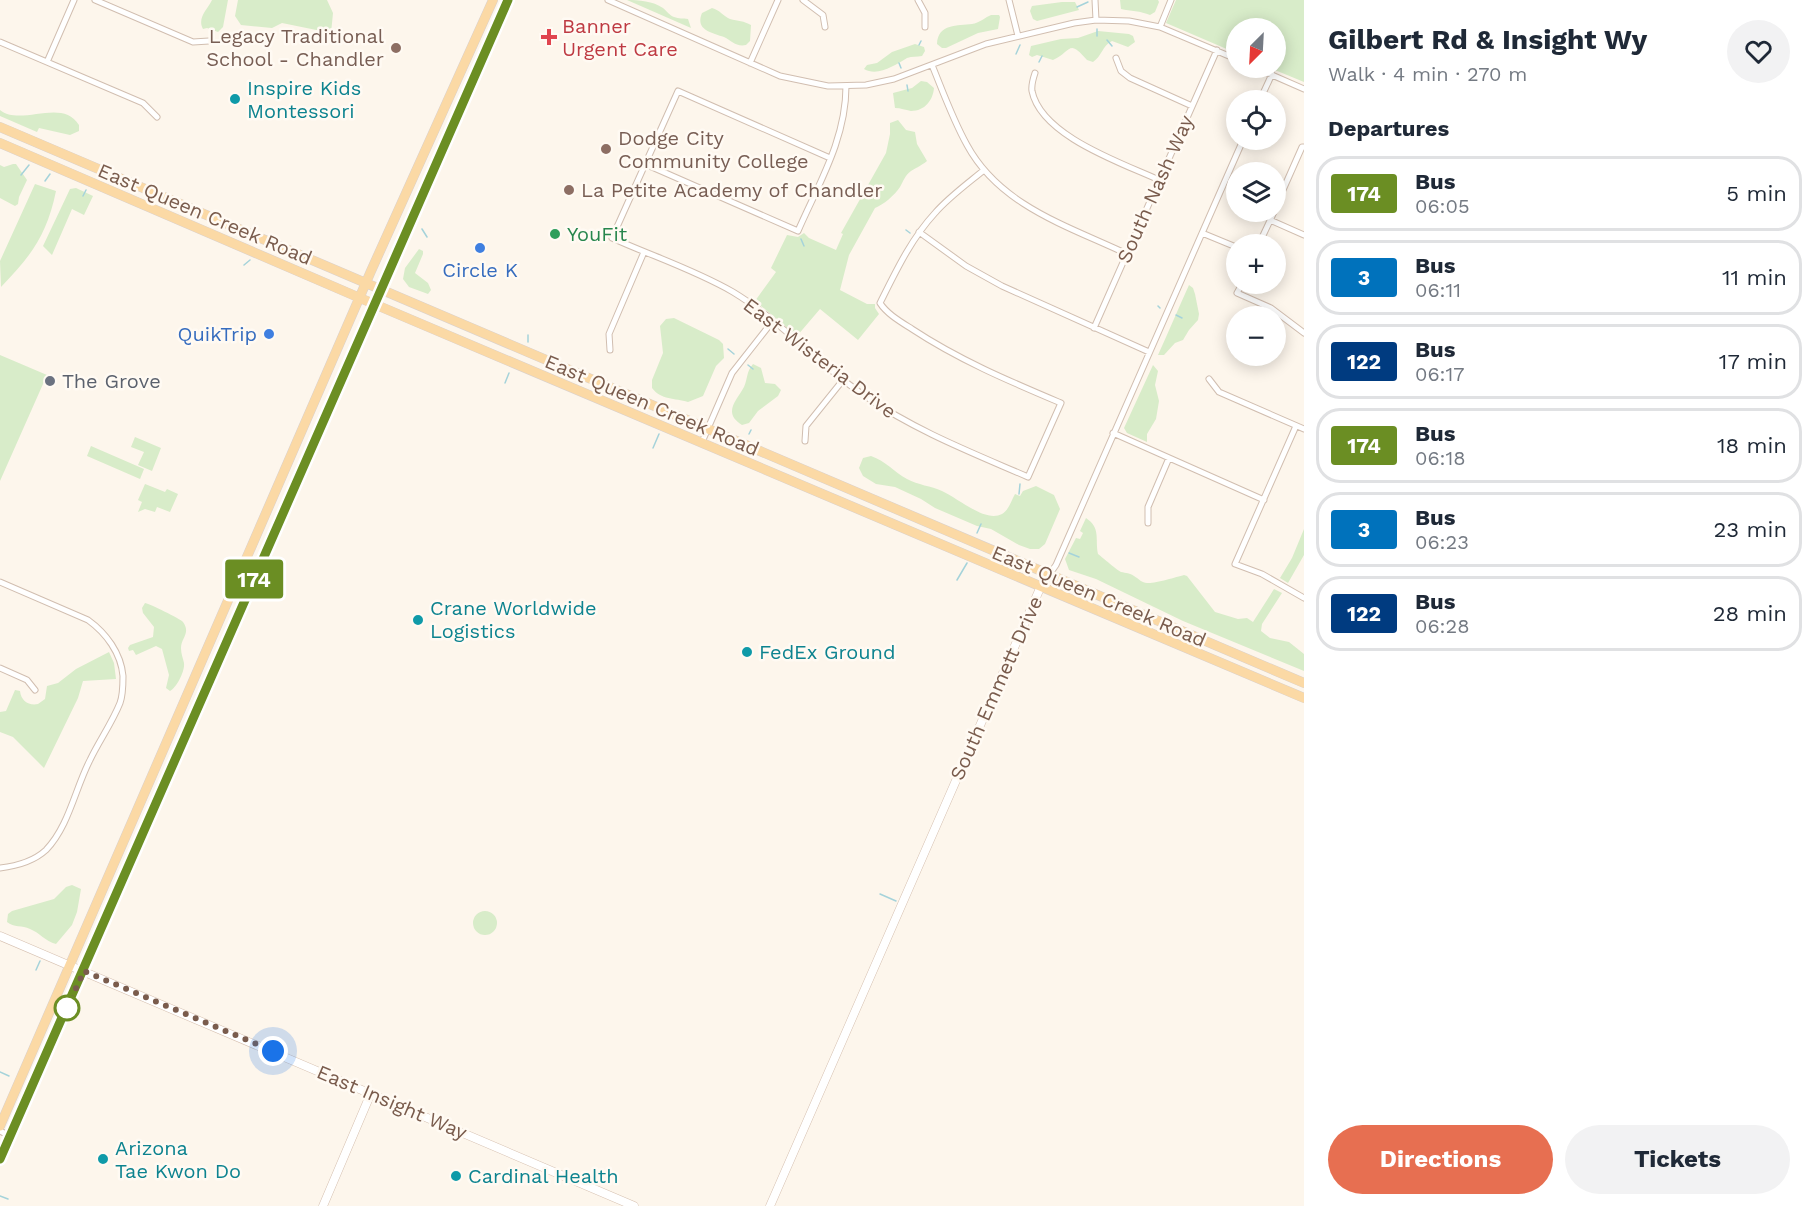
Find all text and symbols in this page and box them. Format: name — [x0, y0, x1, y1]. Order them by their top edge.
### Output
place label: Banner Urgent Care — [562, 14, 678, 61]
north arrow — [1226, 18, 1286, 78]
map controls — [1226, 18, 1286, 366]
button: heart — [1727, 20, 1790, 83]
text: Gilbert Rd & Insight Wy — [1328, 23, 1647, 56]
place label: Legacy Traditional School - Chandler — [206, 24, 384, 71]
marker: Banner Urgent Care — [540, 28, 558, 46]
marker: Legacy Traditional School - Chandler — [389, 41, 403, 55]
text: Walk · 4 min · 270 m — [1328, 62, 1527, 86]
place label: Inspire Kids Montessori — [247, 76, 361, 123]
button: locate — [1226, 90, 1286, 150]
marker: Inspire Kids Montessori — [228, 92, 242, 106]
street label: South Nash Way — [1112, 111, 1199, 267]
text: Departures — [1328, 116, 1449, 141]
place label: Dodge City Community College — [618, 126, 809, 173]
marker: Dodge City Community College — [599, 142, 613, 156]
street label: East Queen Creek Road — [94, 158, 316, 270]
button: layers — [1226, 162, 1286, 222]
text: Bus — [1415, 169, 1455, 194]
place label: La Petite Academy of Chandler — [581, 178, 882, 202]
text: 174 — [1347, 181, 1381, 206]
text: 5 min — [1726, 181, 1787, 206]
marker: La Petite Academy of Chandler — [562, 183, 576, 197]
text: 06:05 — [1415, 194, 1470, 218]
place label: YouFit — [567, 222, 628, 246]
marker: YouFit — [548, 227, 562, 241]
button: + — [1226, 234, 1286, 294]
marker: Circle K — [473, 241, 487, 255]
text: Bus — [1415, 253, 1455, 278]
place label: Circle K — [442, 258, 518, 282]
text: 3 — [1358, 265, 1370, 290]
text: 11 min — [1722, 265, 1787, 290]
text: 06:11 — [1415, 278, 1461, 302]
street label: East Wisteria Drive — [739, 293, 901, 423]
button: − — [1226, 306, 1286, 366]
place label: QuikTrip — [178, 322, 257, 346]
marker: QuikTrip — [262, 327, 276, 341]
text: Bus — [1415, 337, 1455, 362]
street label: East Queen Creek Road — [541, 349, 763, 461]
text: 122 — [1347, 349, 1381, 374]
text: 17 min — [1719, 349, 1787, 374]
text: 06:17 — [1415, 362, 1465, 386]
place label: The Grove — [62, 369, 161, 393]
marker: The Grove — [43, 374, 57, 388]
text: Bus — [1415, 421, 1455, 446]
text: 174 — [1347, 433, 1381, 458]
text: 18 min — [1717, 433, 1787, 458]
text: 06:18 — [1415, 446, 1466, 470]
text: Bus — [1415, 505, 1455, 530]
text: 3 — [1358, 517, 1370, 542]
text: 23 min — [1713, 517, 1787, 542]
text: 06:23 — [1415, 530, 1469, 554]
street label: East Queen Creek Road — [988, 540, 1210, 652]
line badge: 174 — [220, 560, 288, 598]
text: 174 — [237, 567, 271, 592]
text: Bus — [1415, 589, 1455, 614]
street label: South Emmett Drive — [945, 592, 1047, 784]
place label: Crane Worldwide Logistics — [430, 596, 597, 643]
text: 122 — [1347, 601, 1381, 626]
text: 28 min — [1713, 601, 1787, 626]
marker: Crane Worldwide Logistics — [411, 613, 425, 627]
text: 06:28 — [1415, 614, 1470, 638]
place label: FedEx Ground — [759, 640, 896, 664]
marker: FedEx Ground — [740, 645, 754, 659]
unlabelled marker — [54, 995, 80, 1021]
your location — [258, 1036, 288, 1066]
street label: East Insight Way — [313, 1060, 471, 1145]
button: Directions — [1328, 1125, 1553, 1194]
button: Tickets — [1565, 1125, 1790, 1194]
place label: Arizona Tae Kwon Do — [115, 1136, 241, 1183]
marker: Arizona Tae Kwon Do — [96, 1152, 110, 1166]
place label: Cardinal Health — [468, 1164, 619, 1188]
marker: Cardinal Health — [449, 1169, 463, 1183]

